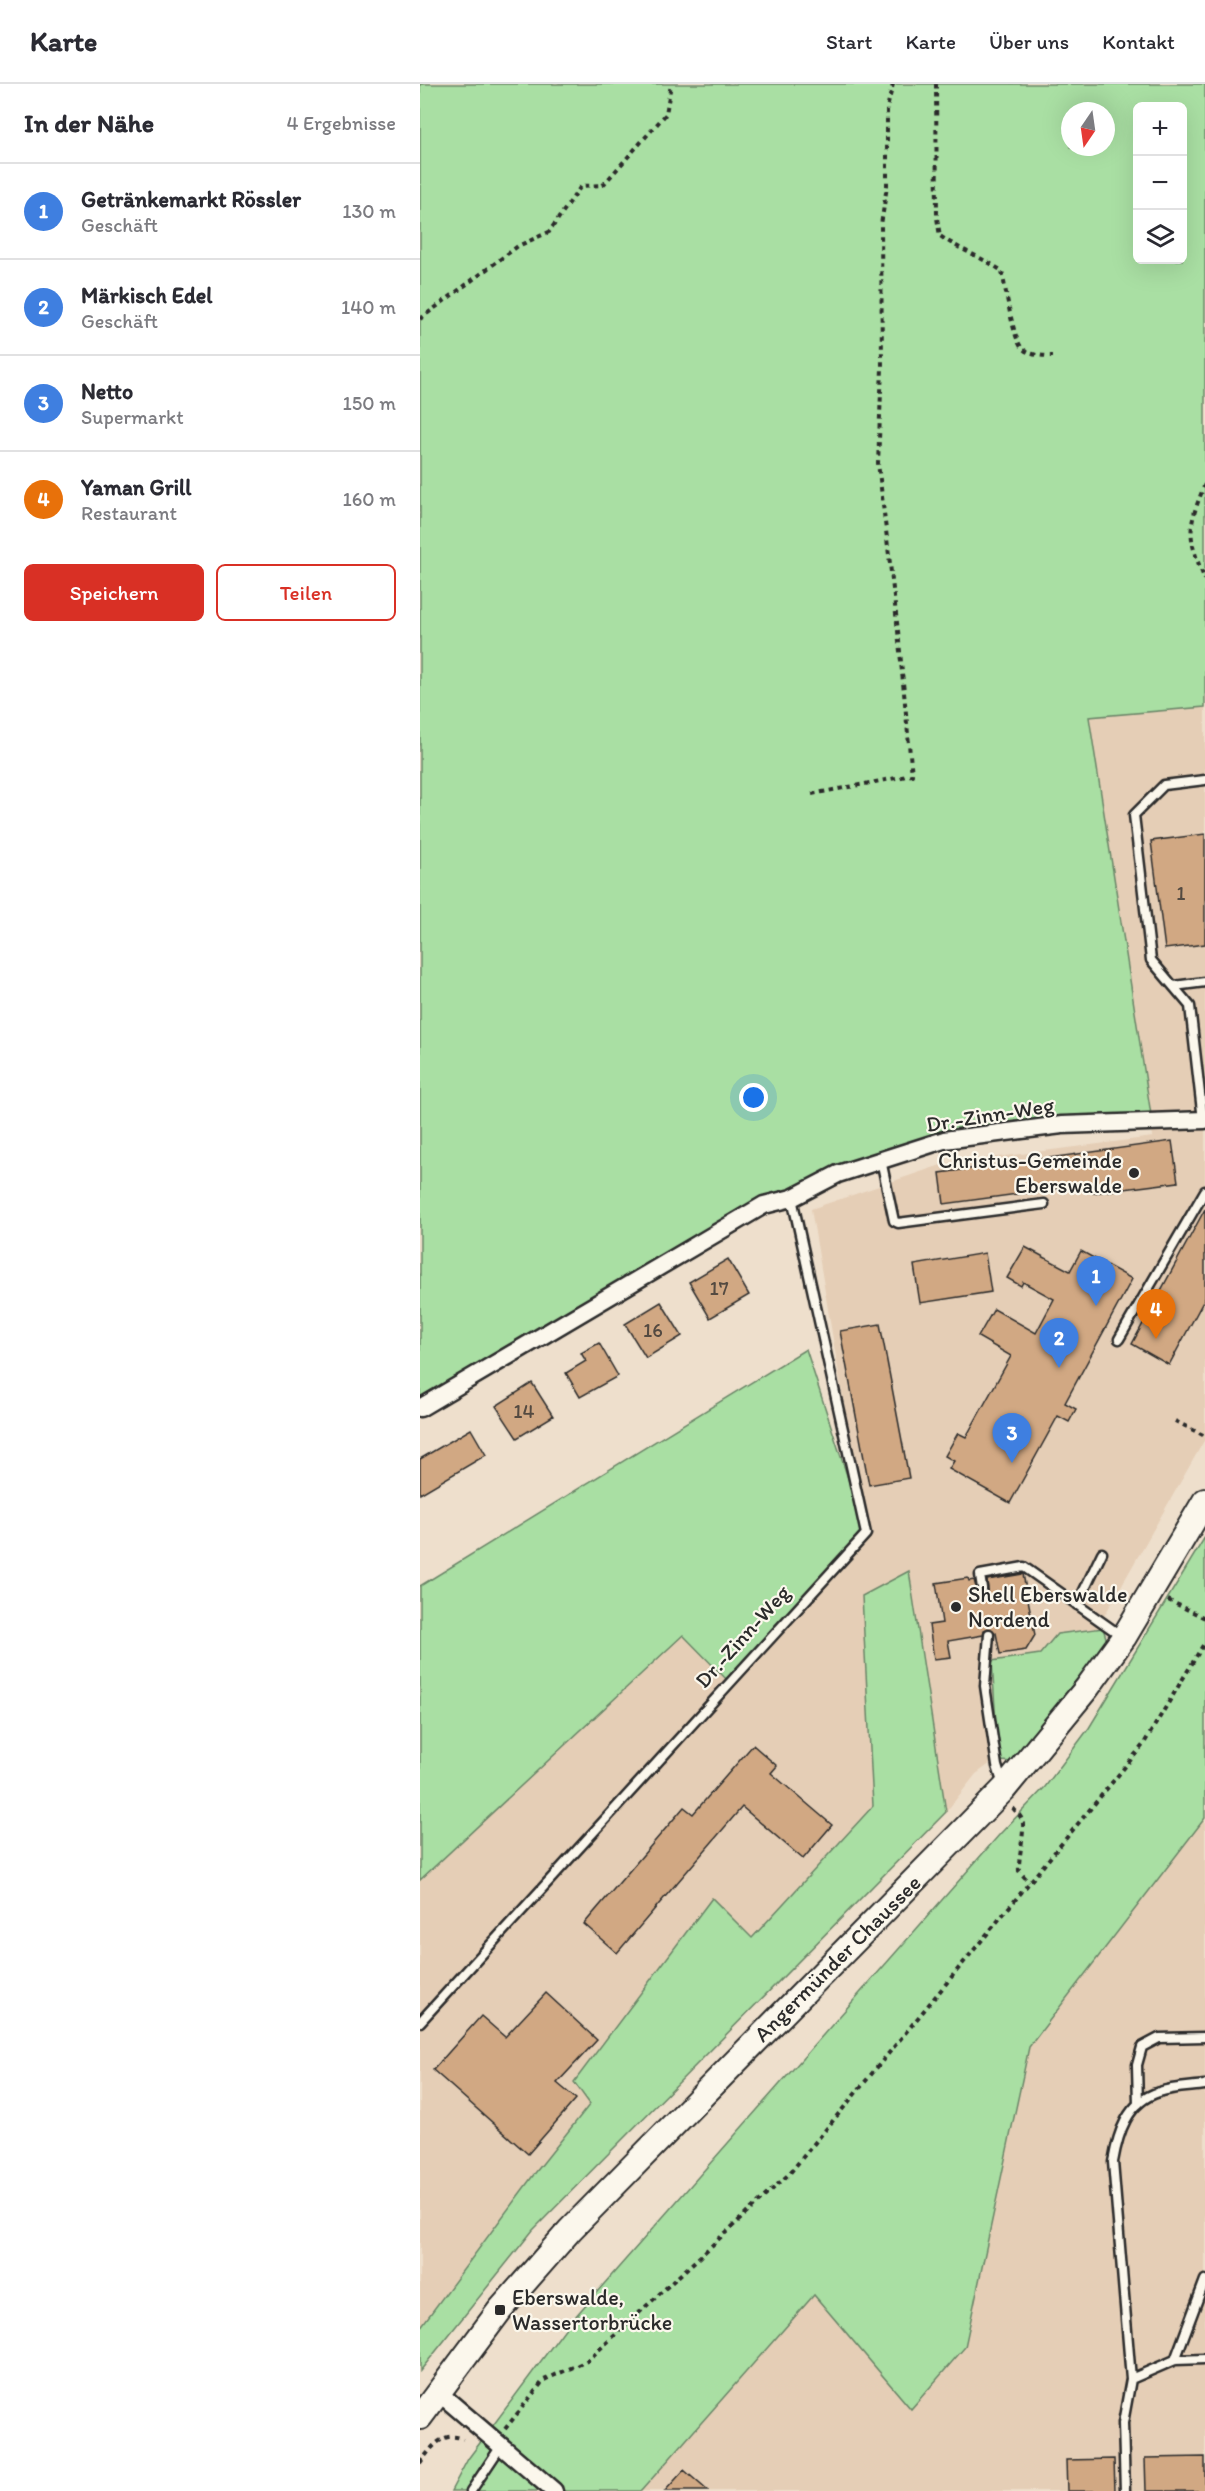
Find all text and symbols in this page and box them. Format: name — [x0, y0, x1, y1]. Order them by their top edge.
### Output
text: Karte — [30, 24, 97, 58]
text: Start — [826, 29, 872, 54]
text: Karte — [905, 29, 956, 54]
text: Über uns — [989, 29, 1069, 54]
text: Kontakt — [1102, 29, 1175, 54]
north arrow — [1061, 102, 1115, 156]
map controls — [1133, 102, 1187, 264]
button: + — [1133, 102, 1187, 156]
text: In der Nähe — [24, 107, 154, 139]
text: 4 Ergebnisse — [286, 111, 396, 135]
button: − — [1133, 156, 1187, 210]
text: Getränkemarkt Rössler — [81, 186, 301, 213]
text: 1 — [39, 199, 48, 223]
text: 130 m — [342, 199, 396, 223]
button: layers — [1133, 210, 1187, 264]
text: Geschäft — [81, 213, 158, 237]
text: Märkisch Edel — [81, 282, 213, 309]
text: 2 — [38, 295, 49, 319]
text: 140 m — [341, 295, 396, 319]
text: Geschäft — [81, 309, 158, 333]
text: Netto — [81, 378, 133, 405]
text: 3 — [38, 391, 49, 415]
text: 150 m — [343, 391, 396, 415]
text: Supermarkt — [81, 405, 184, 429]
text: Yaman Grill — [81, 474, 191, 501]
text: 4 — [37, 487, 50, 511]
text: 160 m — [343, 487, 396, 511]
text: Restaurant — [81, 501, 177, 525]
button: Speichern — [24, 564, 204, 621]
button: Teilen — [216, 564, 396, 621]
house number: 1 — [1176, 881, 1186, 905]
your location — [739, 1083, 768, 1112]
street label: Dr.-Zinn-Weg — [924, 1091, 1057, 1138]
place label: Christus-Gemeinde Eberswalde — [938, 1147, 1122, 1199]
marker: Christus-Gemeinde Eberswalde — [1127, 1166, 1141, 1180]
pin: 1 — [1076, 1256, 1116, 1306]
house number: 17 — [709, 1276, 729, 1300]
pin: 4 — [1136, 1290, 1176, 1339]
house number: 16 — [643, 1318, 663, 1342]
pin: 2 — [1040, 1318, 1078, 1368]
house number: 14 — [513, 1399, 535, 1423]
pin: 3 — [992, 1414, 1032, 1463]
street label: Dr.-Zinn-Weg — [689, 1579, 796, 1693]
place label: Shell Eberswalde Nordend — [968, 1581, 1127, 1633]
marker: Shell Eberswalde Nordend — [949, 1600, 963, 1614]
street label: Angermünder Chaussee — [748, 1869, 926, 2047]
place label: Eberswalde, Wassertorbrücke — [512, 2284, 672, 2336]
marker: Eberswalde, Wassertorbrücke — [493, 2303, 507, 2317]

